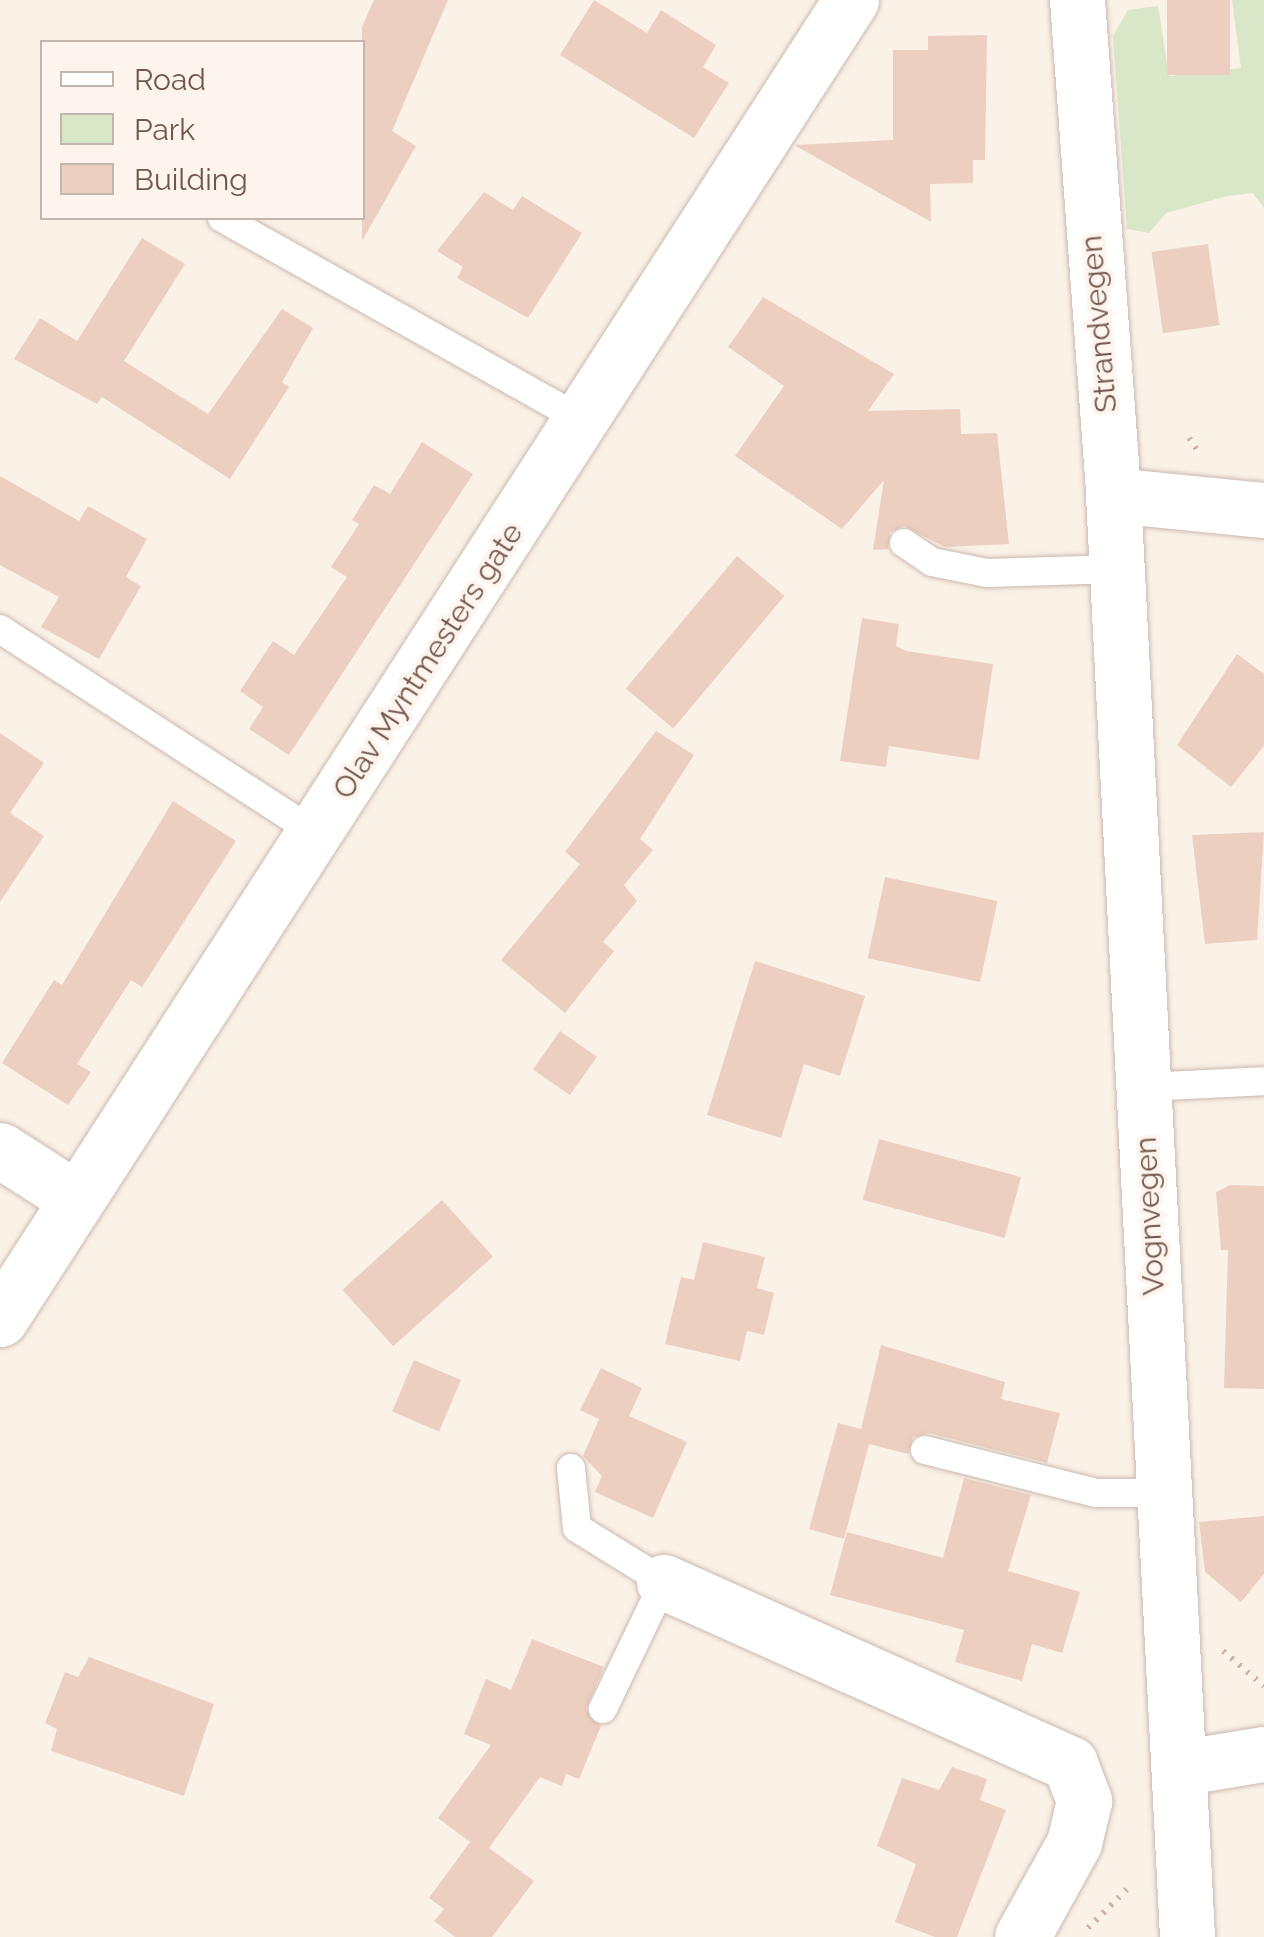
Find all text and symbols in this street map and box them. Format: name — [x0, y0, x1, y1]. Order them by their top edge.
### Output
legend — [40, 40, 365, 220]
text: Road — [134, 62, 206, 97]
text: Park — [134, 112, 195, 147]
text: Building — [134, 162, 248, 197]
street label: Strandvegen — [1073, 234, 1125, 414]
street label: Olav Myntmesters gate — [325, 516, 531, 806]
street label: Vognvegen — [1128, 1136, 1172, 1296]

